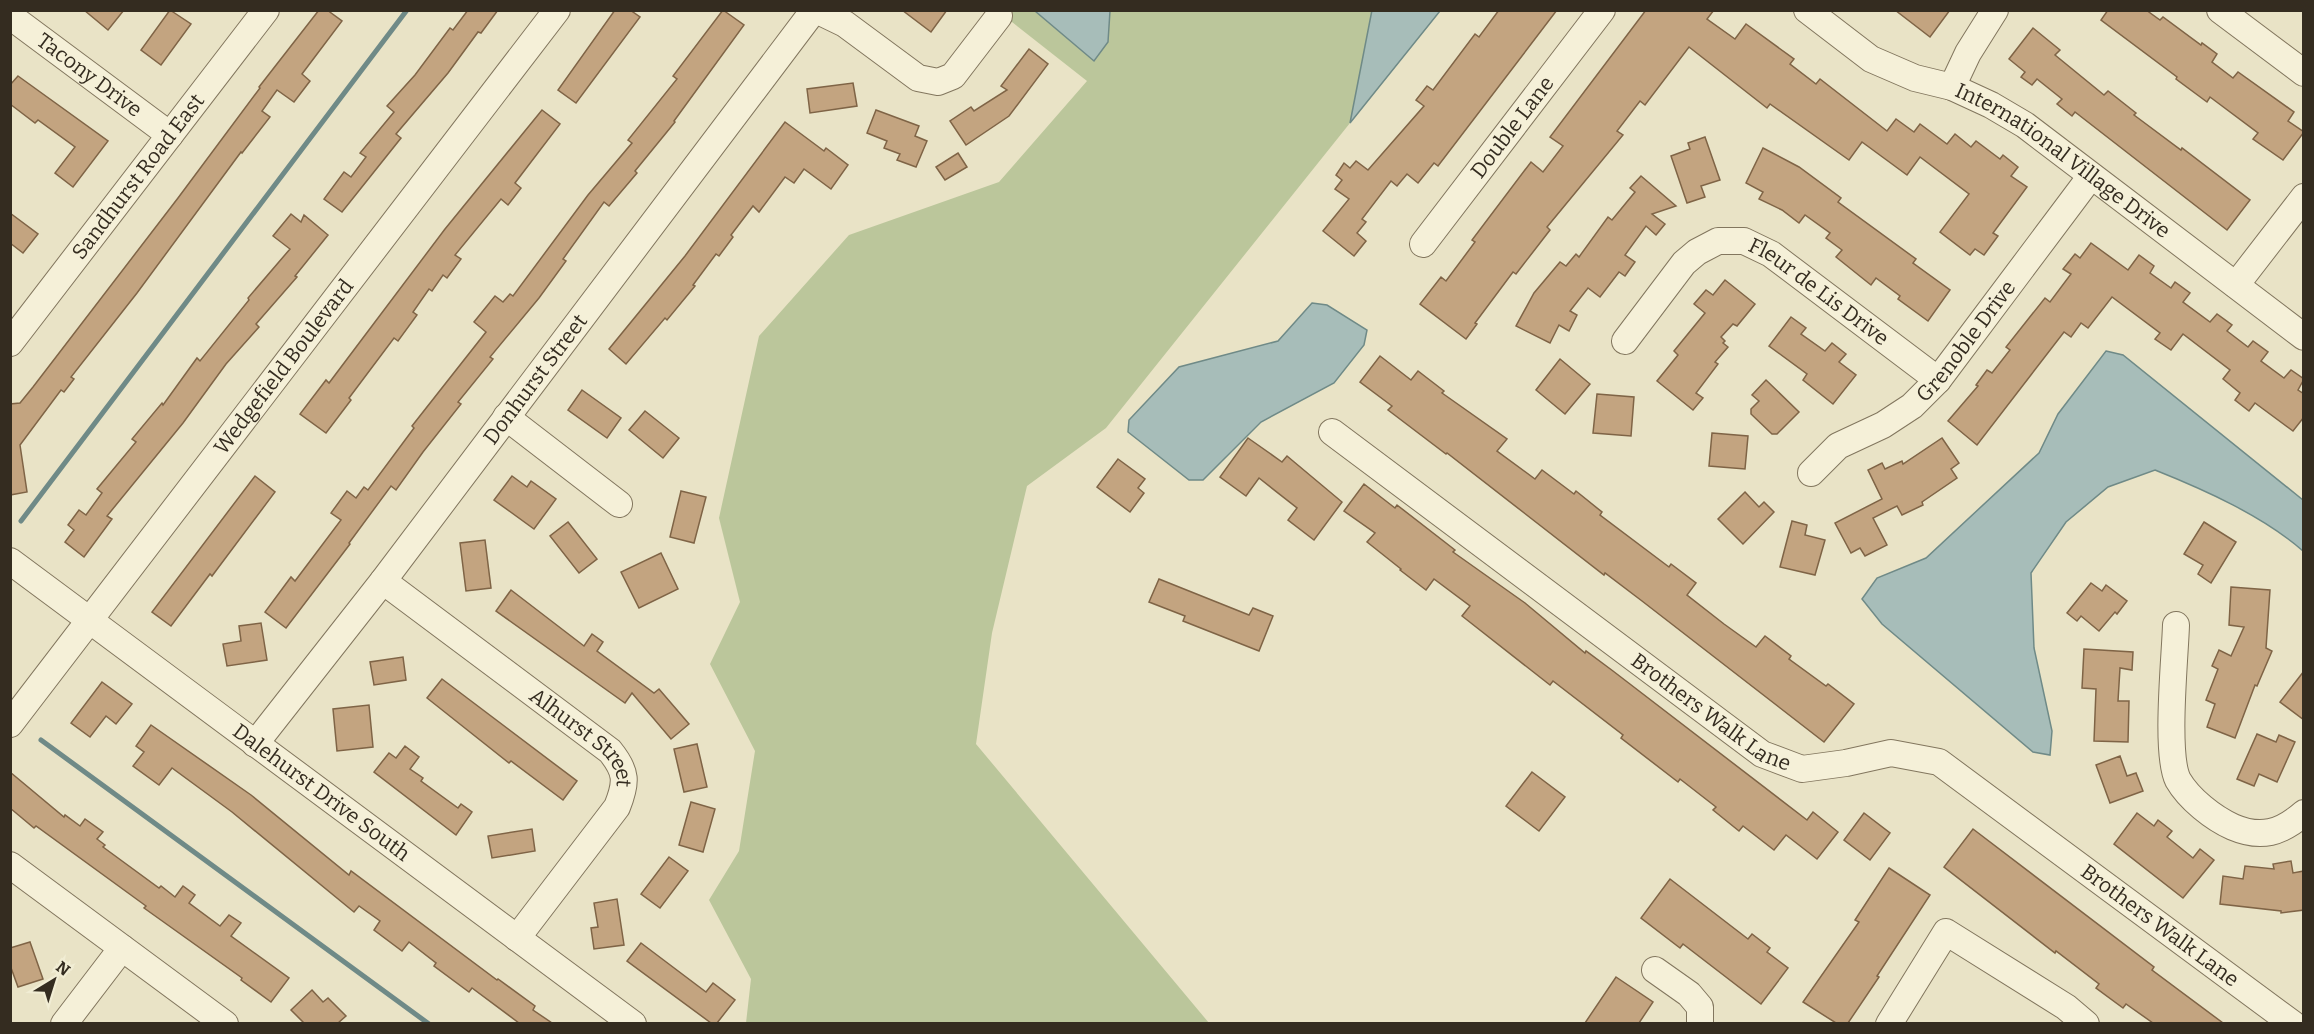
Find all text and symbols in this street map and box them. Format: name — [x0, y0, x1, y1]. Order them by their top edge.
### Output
street label: Tacony Drive — [32, 27, 147, 123]
street label: Double Lane — [1465, 71, 1560, 183]
street label: International Village Drive — [1951, 77, 2176, 244]
street label: Sandhurst Road East — [66, 88, 210, 264]
street label: Fleur de Lis Drive — [1744, 232, 1894, 351]
street label: Wedgefield Boulevard — [208, 274, 359, 460]
street label: Grenoble Drive — [1911, 275, 2021, 407]
street label: Donhurst Street — [478, 309, 593, 450]
street label: Brothers Walk Lane — [1626, 647, 1795, 777]
street label: Alhurst Street — [524, 682, 637, 789]
street label: Dalehurst Drive South — [228, 718, 415, 867]
street label: Brothers Walk Lane — [2076, 858, 2244, 992]
north arrow — [24, 950, 84, 1010]
text: N — [52, 957, 74, 980]

